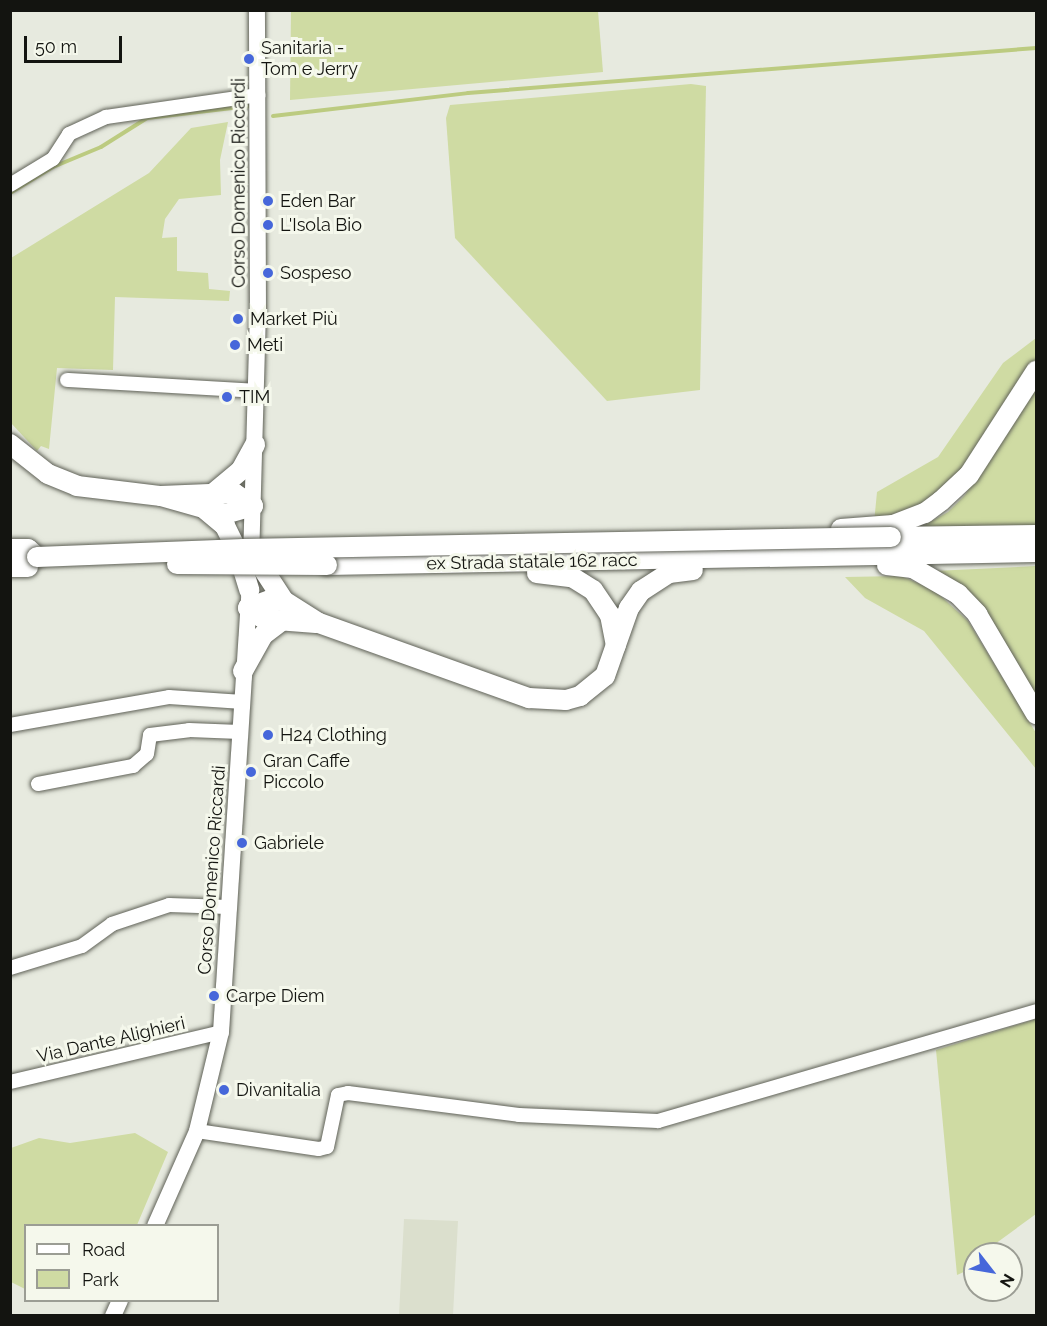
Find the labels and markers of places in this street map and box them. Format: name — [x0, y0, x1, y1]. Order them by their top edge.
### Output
place label: Sanitaria - Tom e Jerry — [261, 38, 358, 80]
marker: Sanitaria - Tom e Jerry — [242, 52, 256, 66]
place label: Eden Bar — [280, 190, 356, 212]
marker: Eden Bar — [261, 194, 275, 208]
place label: L'Isola Bio — [280, 214, 362, 236]
marker: L'Isola Bio — [261, 218, 275, 232]
place label: Sospeso — [280, 262, 351, 284]
marker: Sospeso — [261, 266, 275, 280]
place label: Market Più — [250, 308, 338, 330]
marker: Market Più — [231, 312, 245, 326]
place label: Meti — [247, 334, 283, 356]
marker: Meti — [228, 338, 242, 352]
place label: TIM — [239, 386, 270, 408]
marker: TIM — [220, 390, 234, 404]
place label: H24 Clothing — [280, 724, 387, 746]
marker: H24 Clothing — [261, 728, 275, 742]
place label: Gran Caffe Piccolo — [263, 751, 350, 794]
marker: Gran Caffe Piccolo — [244, 765, 258, 779]
place label: Gabriele — [254, 832, 324, 854]
marker: Gabriele — [235, 836, 249, 850]
place label: Carpe Diem — [226, 985, 325, 1007]
marker: Carpe Diem — [207, 989, 221, 1003]
place label: Divanitalia — [236, 1079, 321, 1101]
marker: Divanitalia — [217, 1083, 231, 1097]

